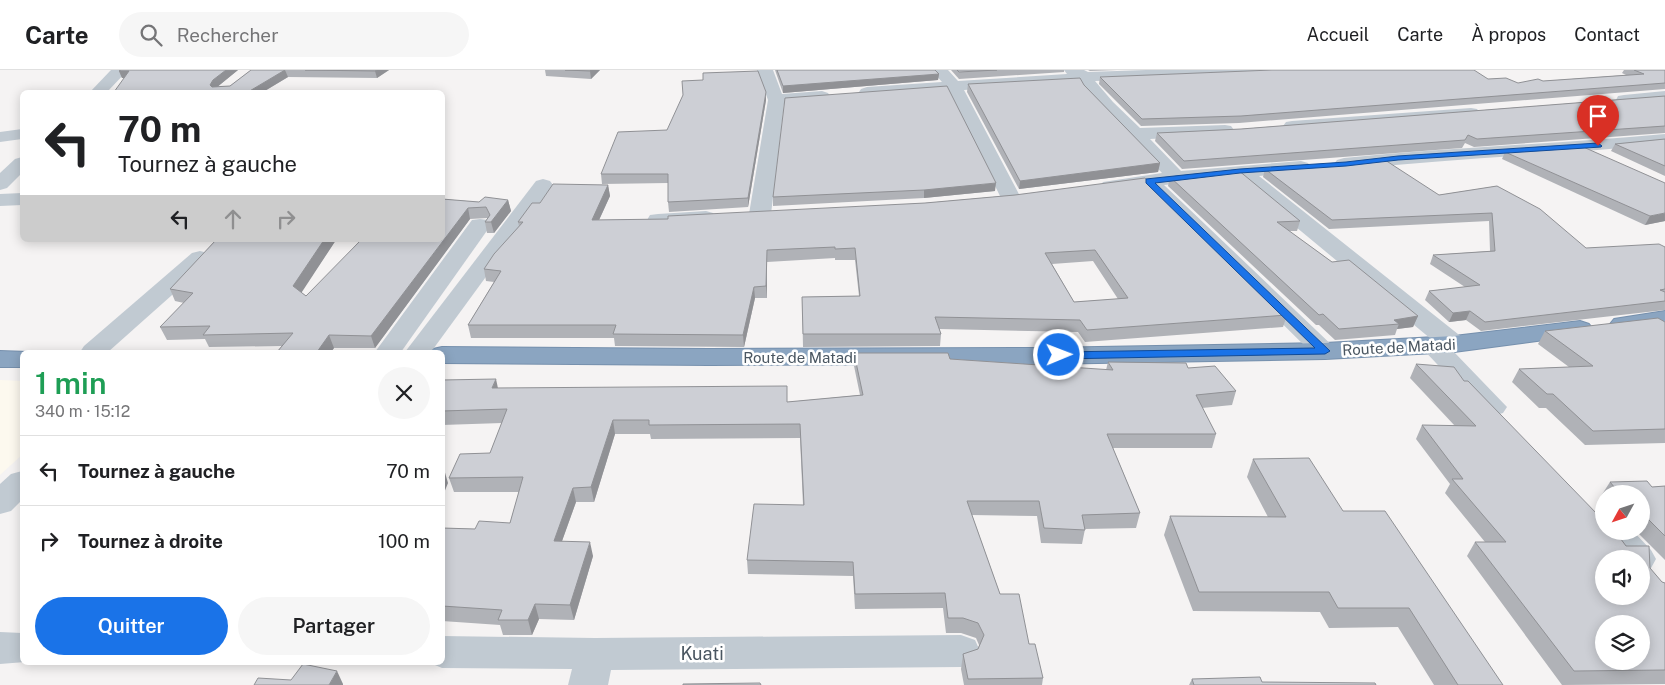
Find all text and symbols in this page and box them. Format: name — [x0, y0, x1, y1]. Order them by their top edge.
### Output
search box — [119, 12, 469, 57]
text: Carte — [25, 21, 89, 49]
icon: search — [137, 21, 165, 49]
text: Rechercher — [177, 24, 279, 46]
text: Accueil — [1307, 24, 1369, 45]
text: Carte — [1397, 24, 1443, 45]
text: À propos — [1471, 24, 1546, 45]
text: Contact — [1574, 24, 1640, 45]
pin — [1577, 95, 1619, 146]
icon: arrive — [1584, 102, 1612, 130]
text: 70 m — [118, 109, 201, 150]
icon: left — [35, 110, 100, 175]
text: Tournez à gauche — [118, 151, 297, 177]
icon: left — [166, 205, 194, 233]
icon: ahead — [219, 205, 247, 233]
icon: right — [272, 205, 300, 233]
position arrow — [1032, 328, 1084, 380]
street label: Route de Matadi — [1342, 336, 1456, 358]
street label: Route de Matadi — [743, 349, 857, 366]
text: 1 min — [35, 365, 106, 401]
button: close — [378, 367, 430, 419]
text: 340 m · 15:12 — [35, 402, 130, 421]
icon: left — [35, 457, 63, 485]
text: Tournez à gauche — [78, 460, 235, 482]
text: 70 m — [386, 460, 430, 482]
north arrow — [1595, 485, 1650, 540]
map controls — [1595, 485, 1650, 670]
icon: right — [35, 527, 63, 555]
text: Tournez à droite — [78, 530, 223, 552]
text: 100 m — [378, 530, 430, 552]
button: sound — [1595, 550, 1650, 605]
button: Quitter — [35, 597, 228, 655]
button: Partager — [238, 597, 430, 655]
button: layers — [1595, 615, 1650, 670]
street label: Kuati — [680, 643, 724, 664]

